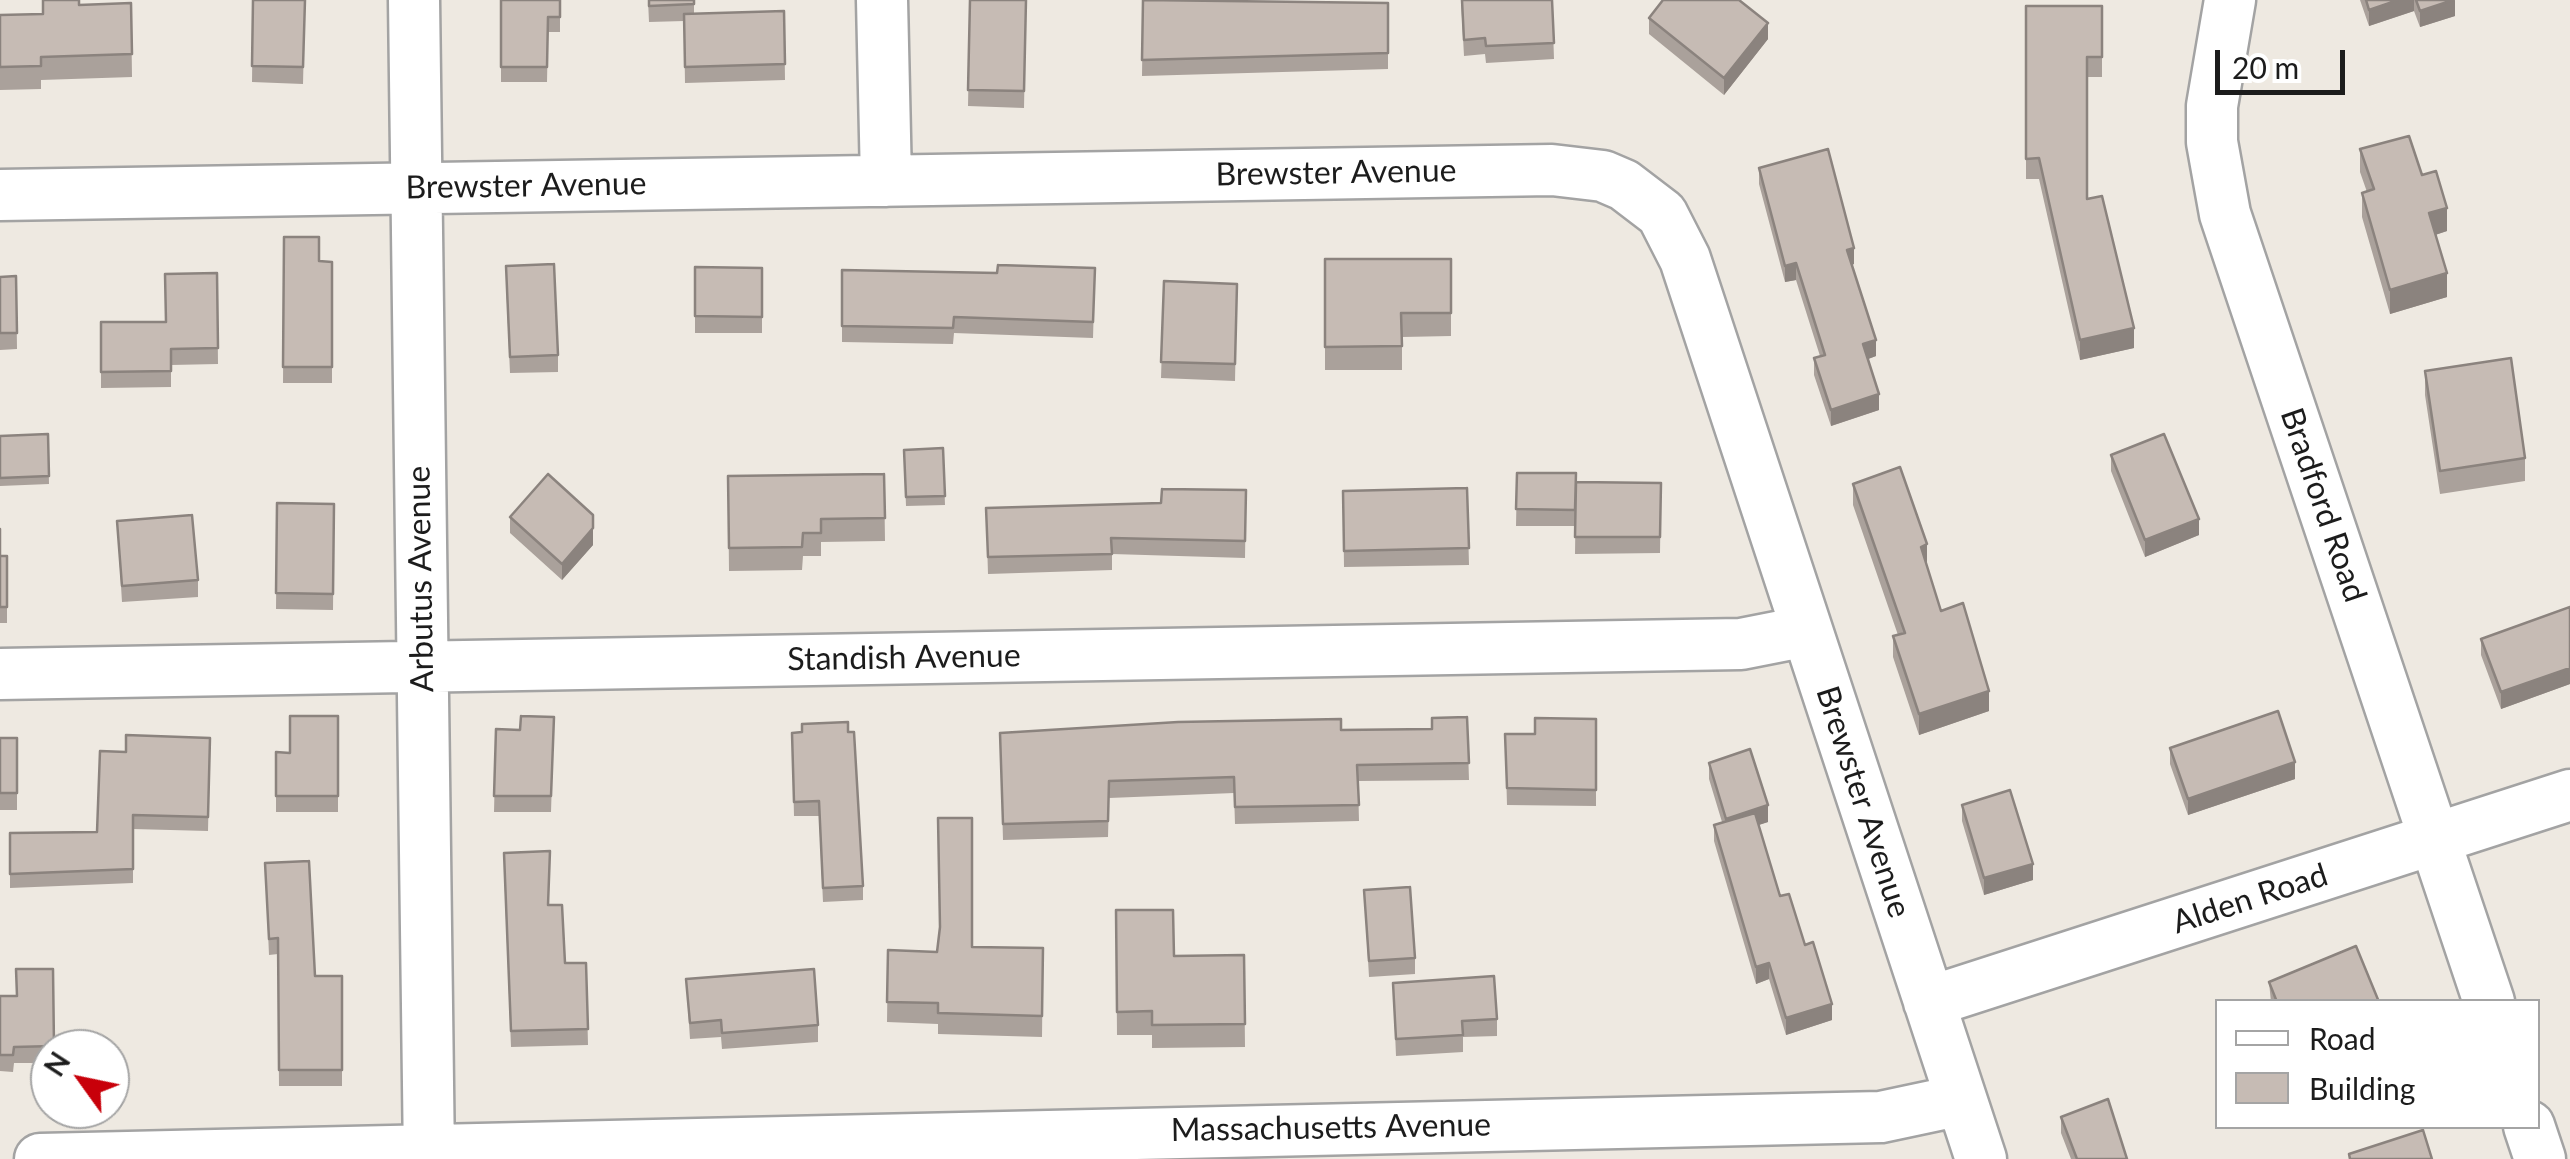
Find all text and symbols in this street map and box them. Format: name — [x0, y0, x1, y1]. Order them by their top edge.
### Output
scale bar — [2220, 30, 2350, 92]
text: 20 m — [2232, 49, 2299, 85]
street label: Brewster Avenue — [1215, 152, 1457, 194]
street label: Brewster Avenue — [405, 165, 647, 207]
street label: Bradford Road — [2272, 403, 2374, 607]
street label: Arbutus Avenue — [400, 466, 442, 692]
street label: Standish Avenue — [787, 637, 1021, 679]
street label: Brewster Avenue — [1808, 681, 1918, 923]
street label: Alden Road — [2168, 856, 2332, 942]
legend — [2215, 999, 2540, 1129]
text: Road — [2309, 1020, 2376, 1056]
north arrow — [30, 1029, 130, 1129]
text: N — [36, 1045, 77, 1082]
text: Building — [2309, 1070, 2415, 1106]
street label: Massachusetts Avenue — [1171, 1106, 1491, 1150]

